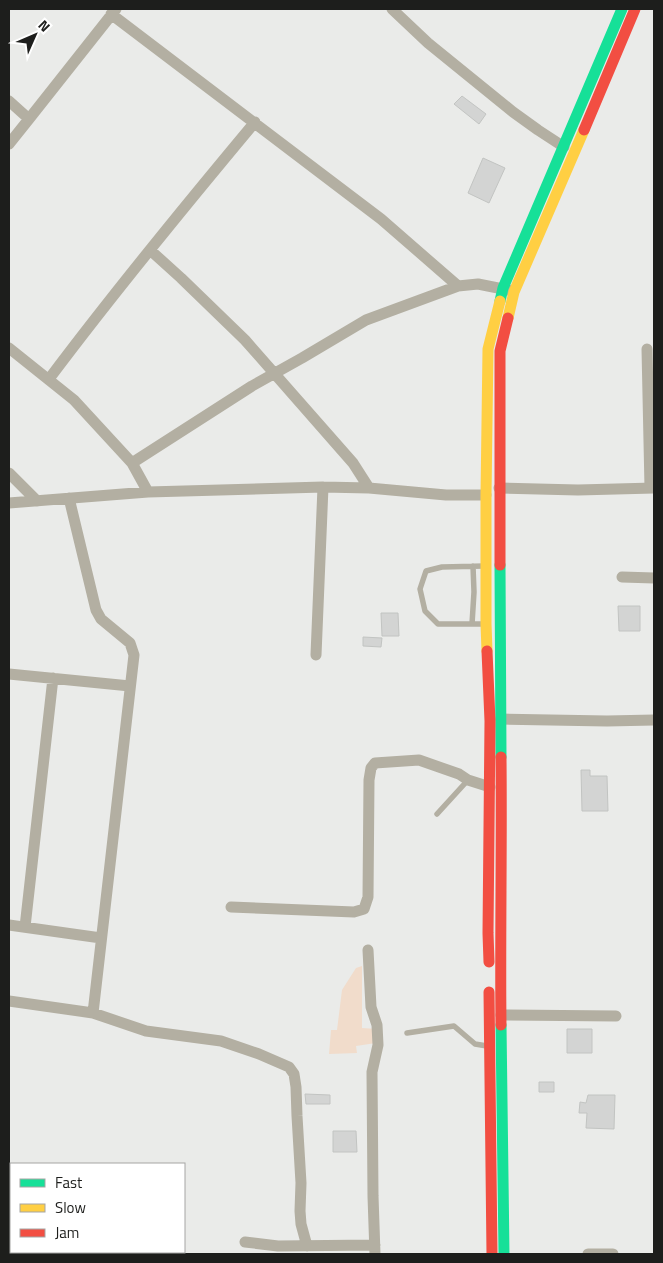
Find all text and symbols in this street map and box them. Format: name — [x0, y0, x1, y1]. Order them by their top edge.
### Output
north arrow — [10, 10, 60, 60]
text: N — [34, 15, 55, 36]
legend — [10, 1163, 185, 1253]
text: Fast — [55, 1171, 83, 1194]
text: Slow — [55, 1196, 86, 1219]
text: Jam — [55, 1221, 79, 1244]

